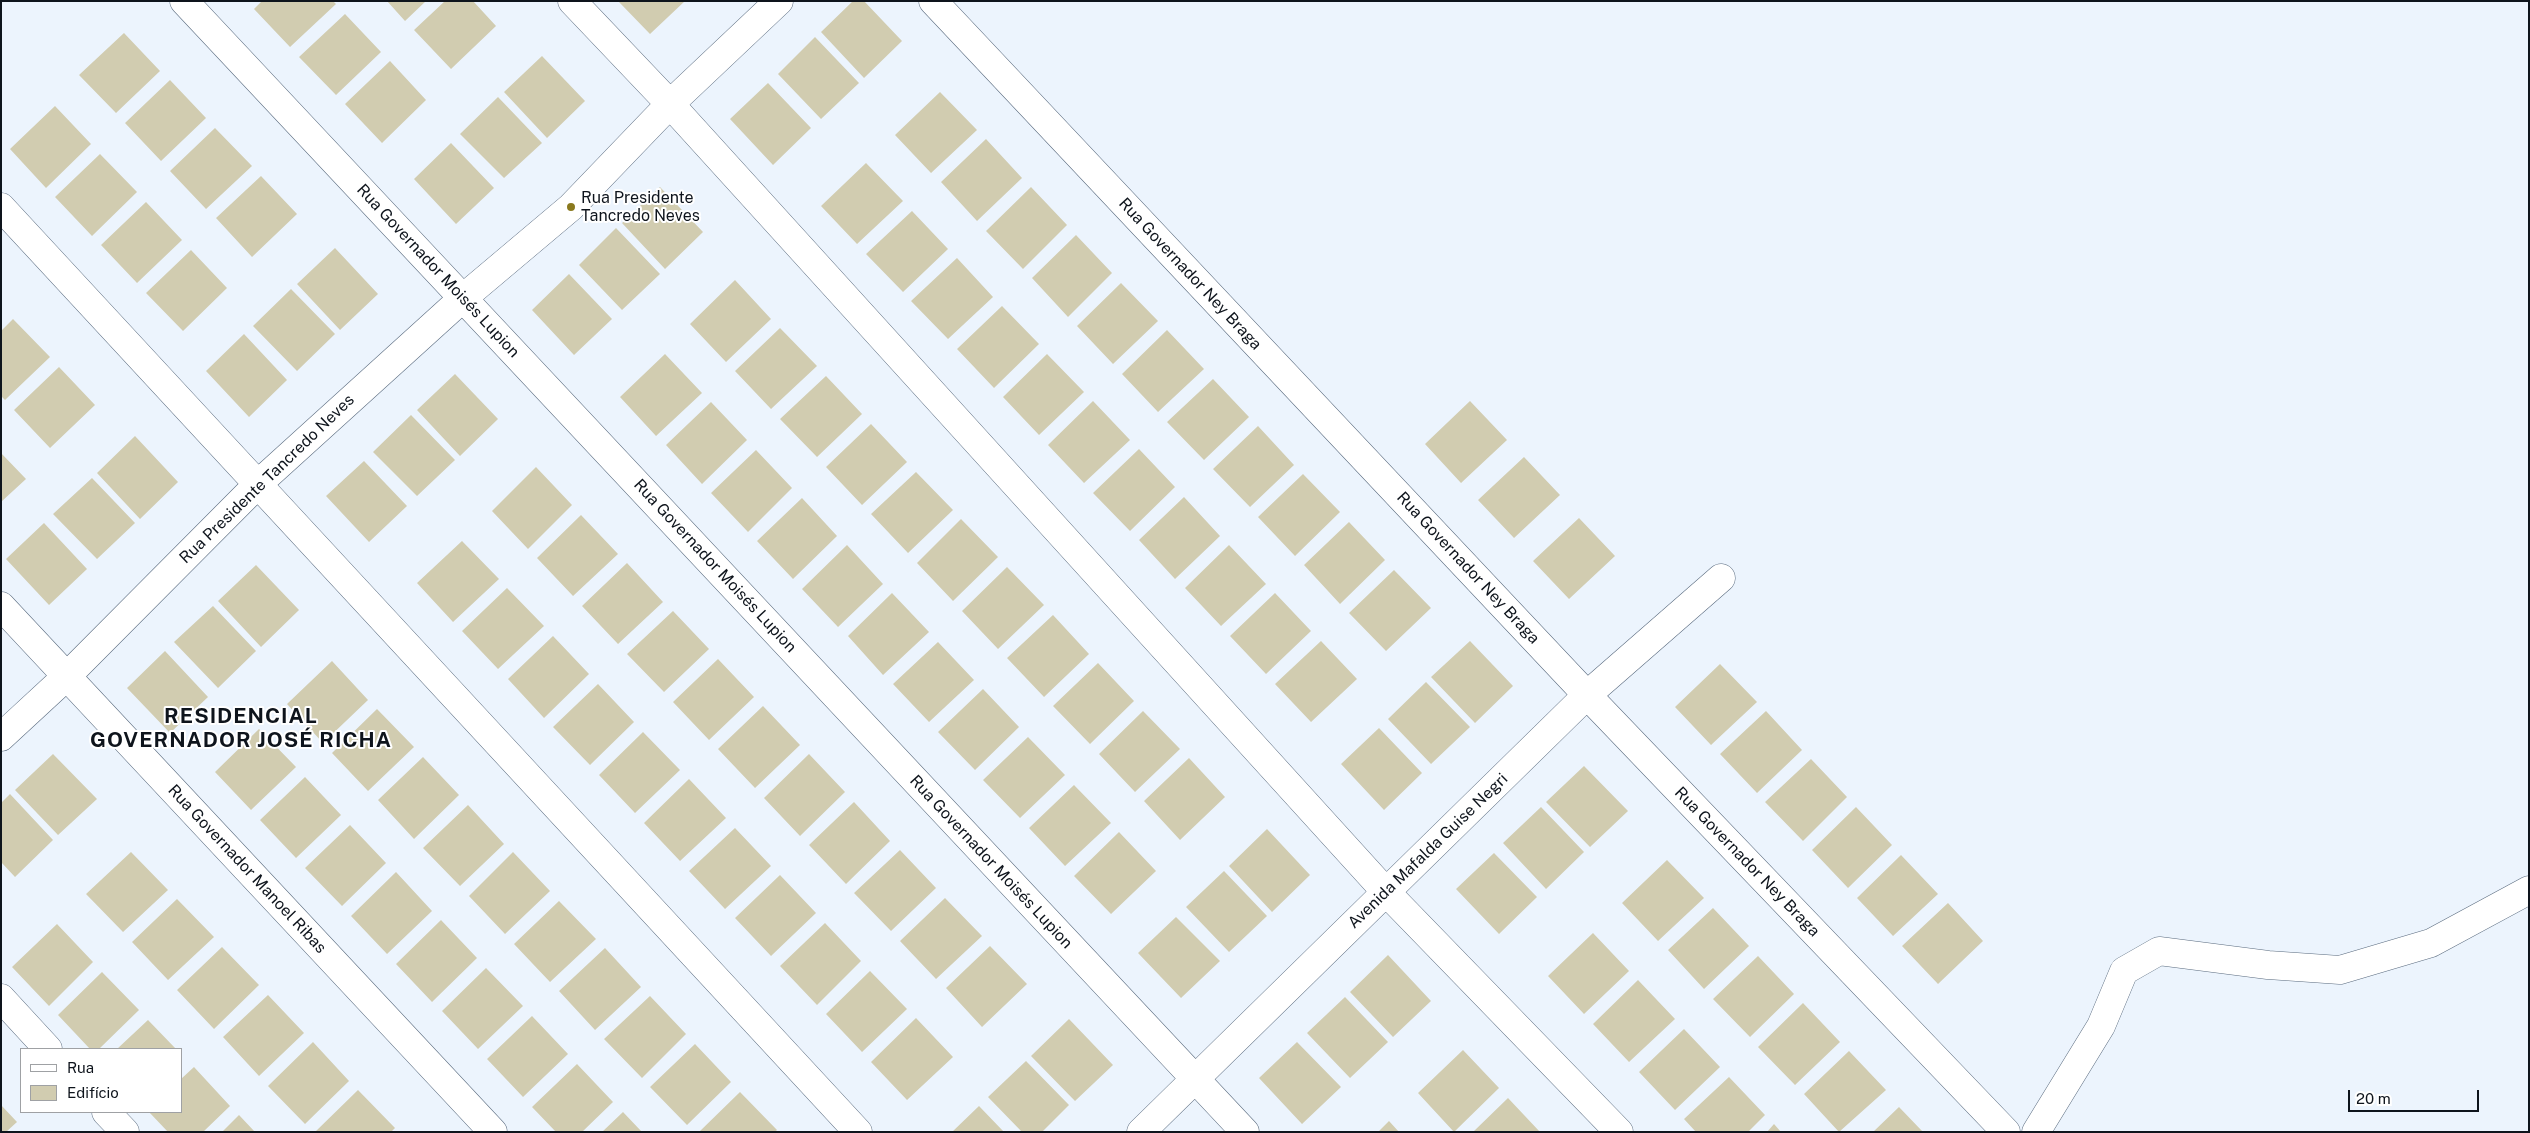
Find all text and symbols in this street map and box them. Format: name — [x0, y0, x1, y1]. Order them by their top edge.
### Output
street label: Rua Governador Moisés Lupion — [353, 180, 523, 362]
place label: Rua Presidente Tancredo Neves — [581, 188, 700, 226]
street label: Rua Governador Ney Braga — [1115, 194, 1265, 354]
marker: Rua Presidente Tancredo Neves — [565, 201, 577, 213]
street label: Rua Presidente Tancredo Neves — [176, 390, 358, 568]
street label: Rua Governador Moisés Lupion — [630, 475, 800, 657]
street label: Rua Governador Ney Braga — [1393, 488, 1543, 648]
district label: RESIDENCIAL GOVERNADOR JOSÉ RICHA — [87, 704, 395, 754]
street label: Avenida Mafalda Guise Negri — [1344, 769, 1512, 933]
street label: Rua Governador Moisés Lupion — [906, 771, 1076, 953]
street label: Rua Governador Manoel Ribas — [164, 781, 330, 957]
street label: Rua Governador Ney Braga — [1670, 783, 1824, 941]
legend — [20, 1048, 182, 1113]
text: Rua — [67, 1059, 94, 1076]
scale bar — [2350, 1080, 2481, 1112]
text: Edifício — [67, 1084, 119, 1101]
text: 20 m — [2356, 1090, 2391, 1107]

